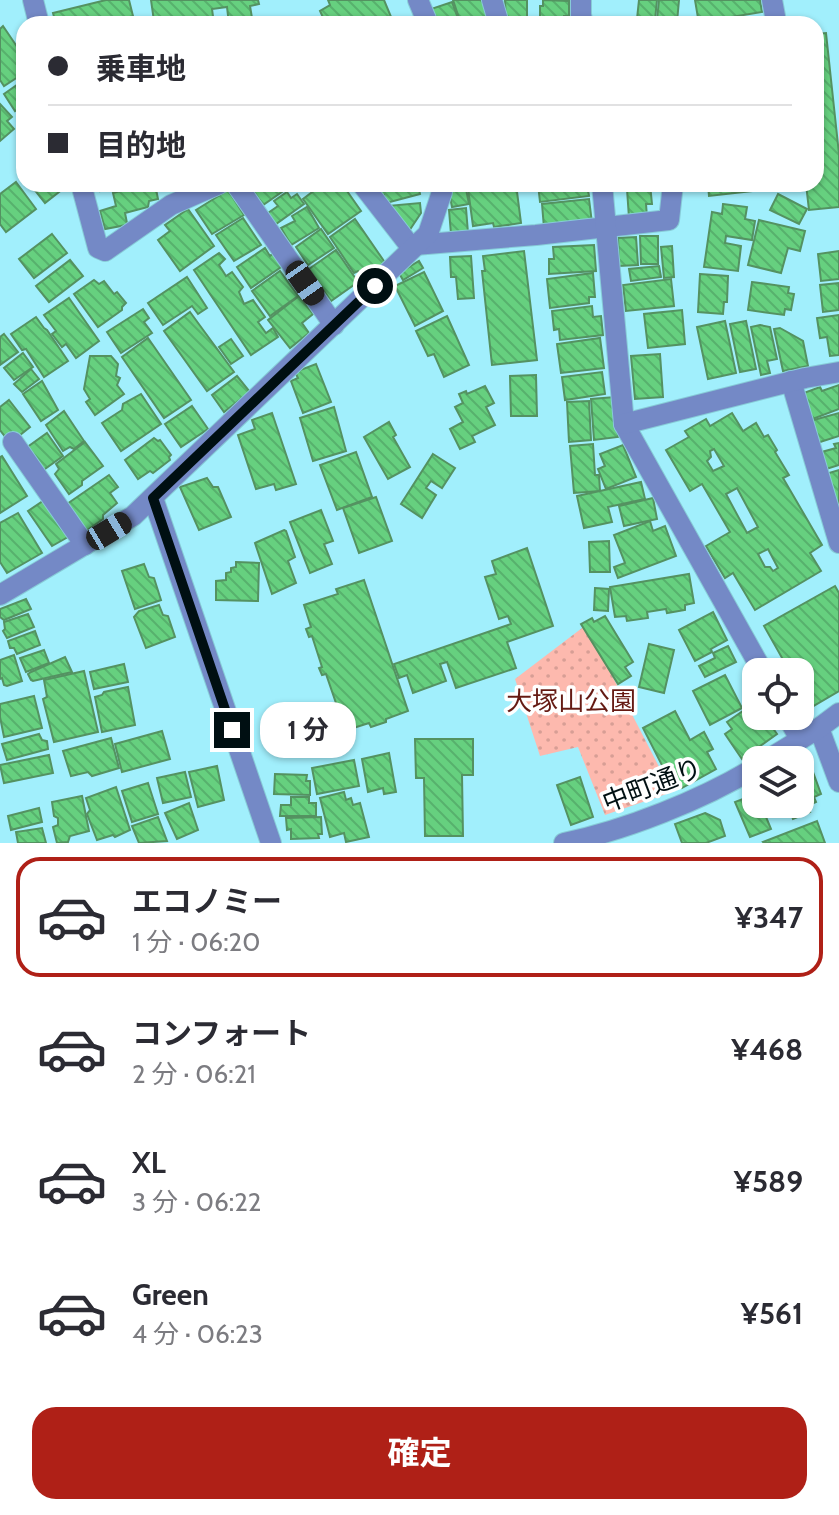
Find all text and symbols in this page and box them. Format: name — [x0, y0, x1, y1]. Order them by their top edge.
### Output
text: 乗車地 — [96, 50, 186, 87]
text: 目的地 — [96, 127, 186, 164]
car — [281, 256, 329, 310]
route start — [357, 268, 393, 304]
car — [82, 508, 136, 554]
map controls — [742, 658, 814, 818]
button: locate — [742, 658, 814, 730]
park label: 大塚山公園 — [506, 685, 636, 717]
callout: 1 分 — [260, 702, 356, 758]
route end — [214, 712, 250, 748]
text: 1 分 — [287, 714, 329, 746]
button: layers — [742, 746, 814, 818]
street label: 中町通り — [598, 751, 706, 819]
icon: car — [36, 881, 108, 953]
text: エコノミー — [132, 883, 282, 920]
text: ¥347 — [735, 899, 803, 936]
text: 1 分 · 06:20 — [132, 926, 260, 958]
icon: car — [36, 1013, 108, 1085]
text: コンフォート — [132, 1015, 311, 1052]
text: ¥468 — [731, 1031, 803, 1068]
text: 2 分 · 06:21 — [132, 1058, 256, 1090]
text: XL — [132, 1144, 166, 1181]
icon: car — [36, 1145, 108, 1217]
text: ¥589 — [734, 1163, 803, 1200]
text: 3 分 · 06:22 — [132, 1186, 261, 1218]
text: Green — [132, 1276, 209, 1313]
icon: car — [36, 1277, 108, 1349]
text: ¥561 — [741, 1295, 803, 1332]
text: 4 分 · 06:23 — [132, 1318, 263, 1350]
button: 確定 — [32, 1407, 807, 1499]

